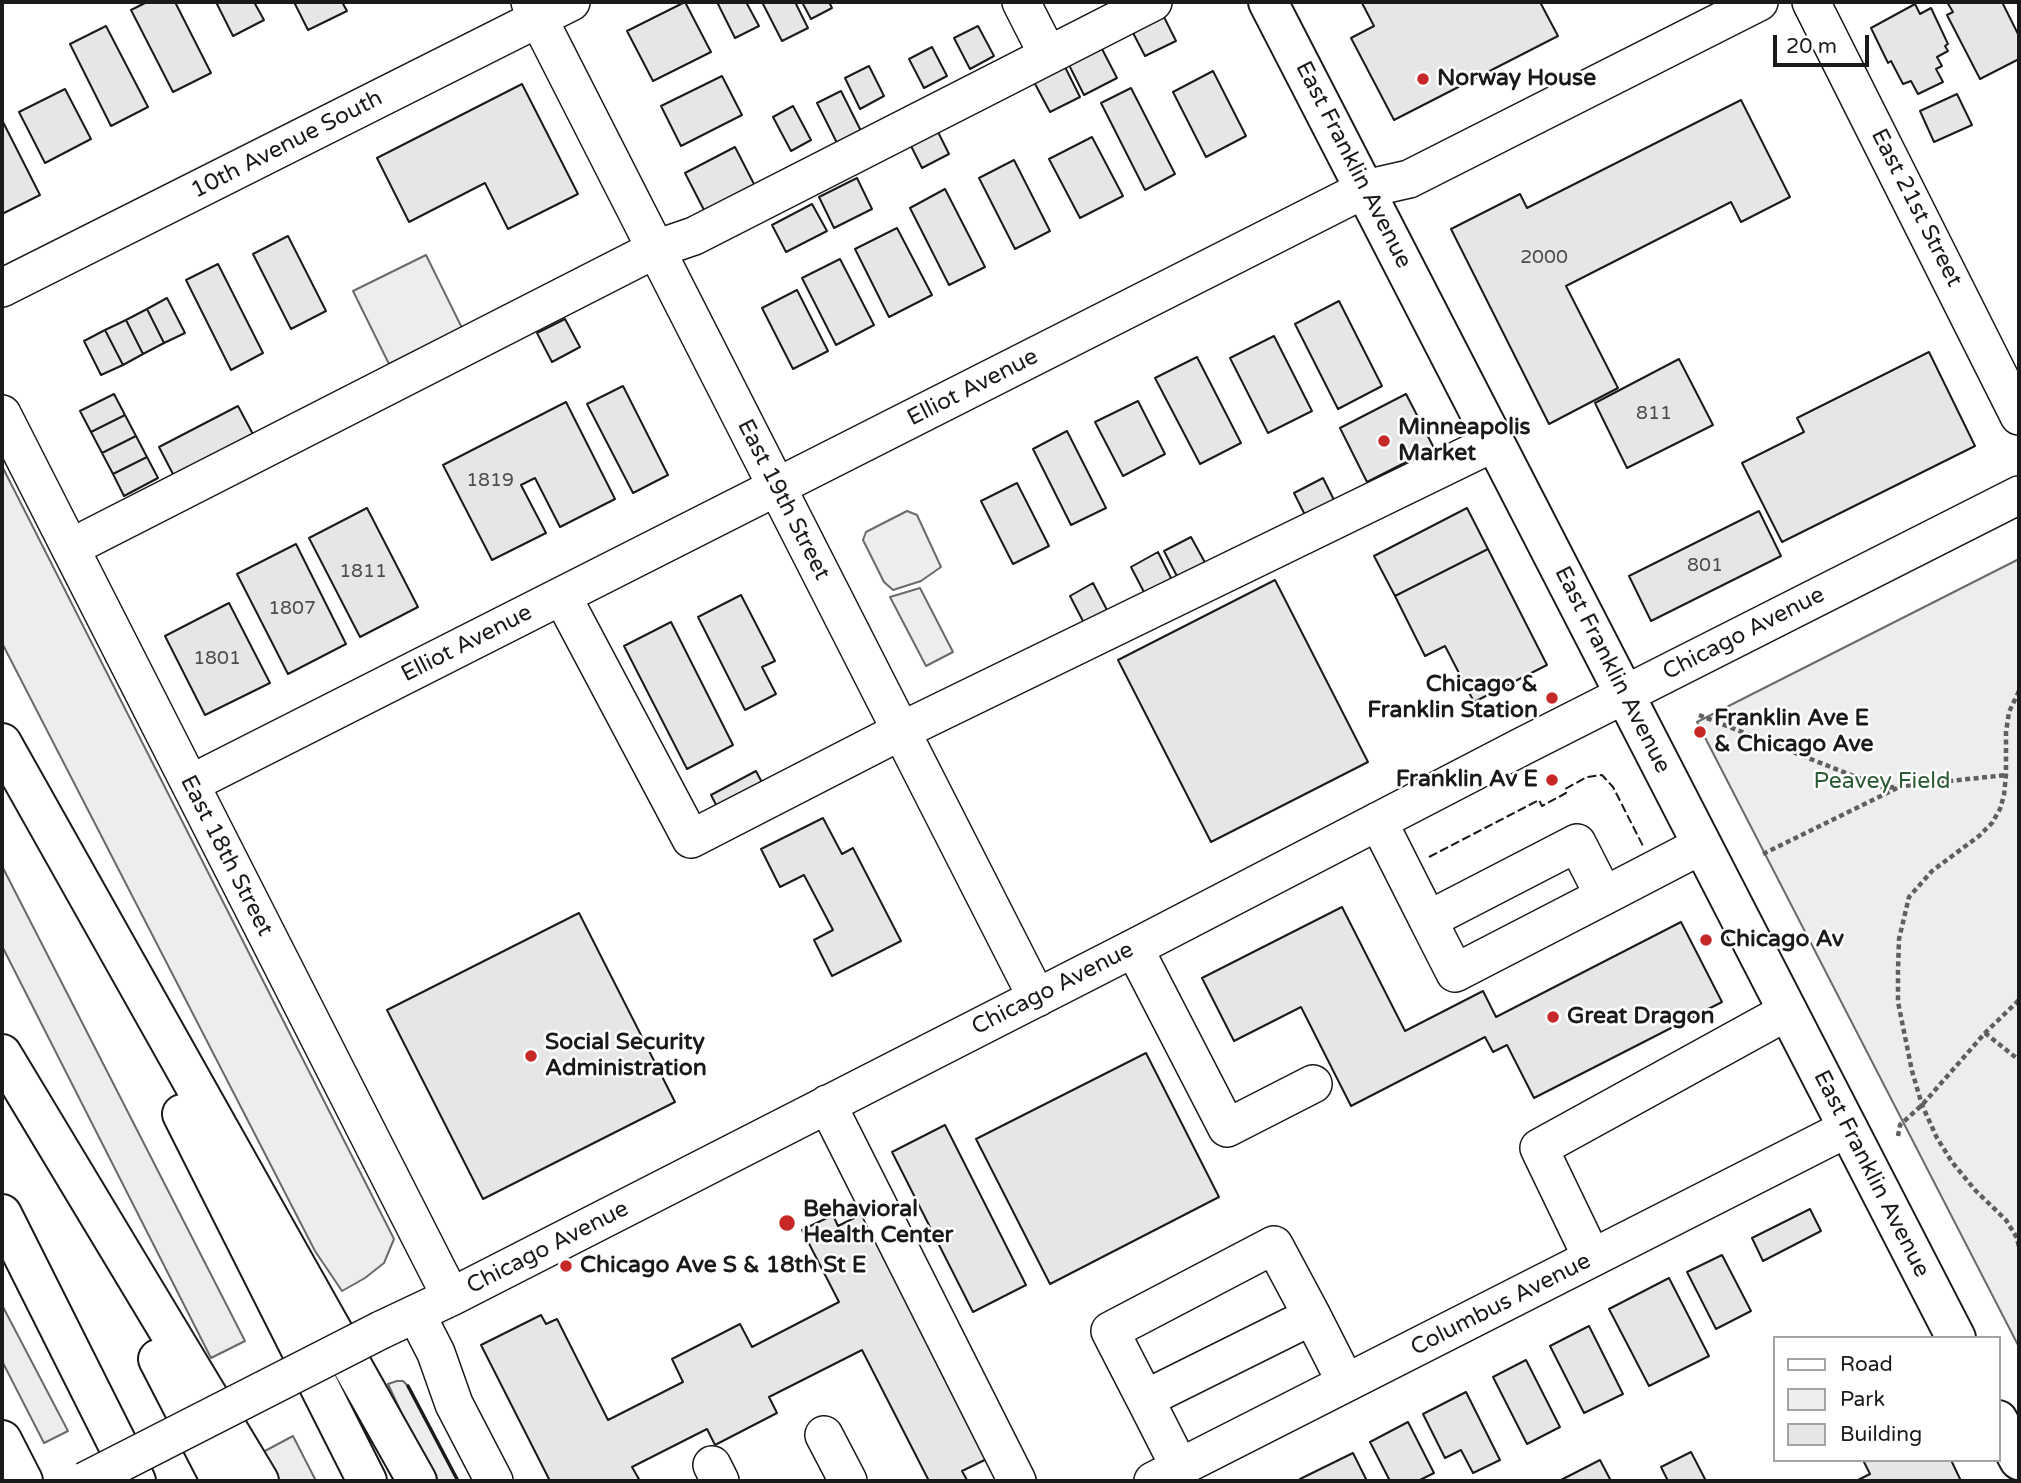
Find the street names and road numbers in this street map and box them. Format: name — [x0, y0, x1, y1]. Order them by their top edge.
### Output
street label: East Franklin Avenue — [1289, 57, 1417, 273]
street label: 10th Avenue South — [187, 85, 387, 205]
street label: East 21st Street — [1864, 124, 1968, 292]
street label: Elliot Avenue — [903, 343, 1043, 433]
street label: East 19th Street — [731, 415, 835, 585]
street label: East Franklin Avenue — [1548, 562, 1676, 778]
street label: Chicago Avenue — [1659, 581, 1829, 687]
street label: Elliot Avenue — [397, 599, 537, 689]
street label: East 18th Street — [174, 771, 278, 941]
street label: Chicago Avenue — [968, 936, 1138, 1042]
street label: East Franklin Avenue — [1807, 1066, 1935, 1282]
street label: Chicago Avenue — [463, 1195, 633, 1301]
street label: Columbus Avenue — [1406, 1248, 1596, 1362]

